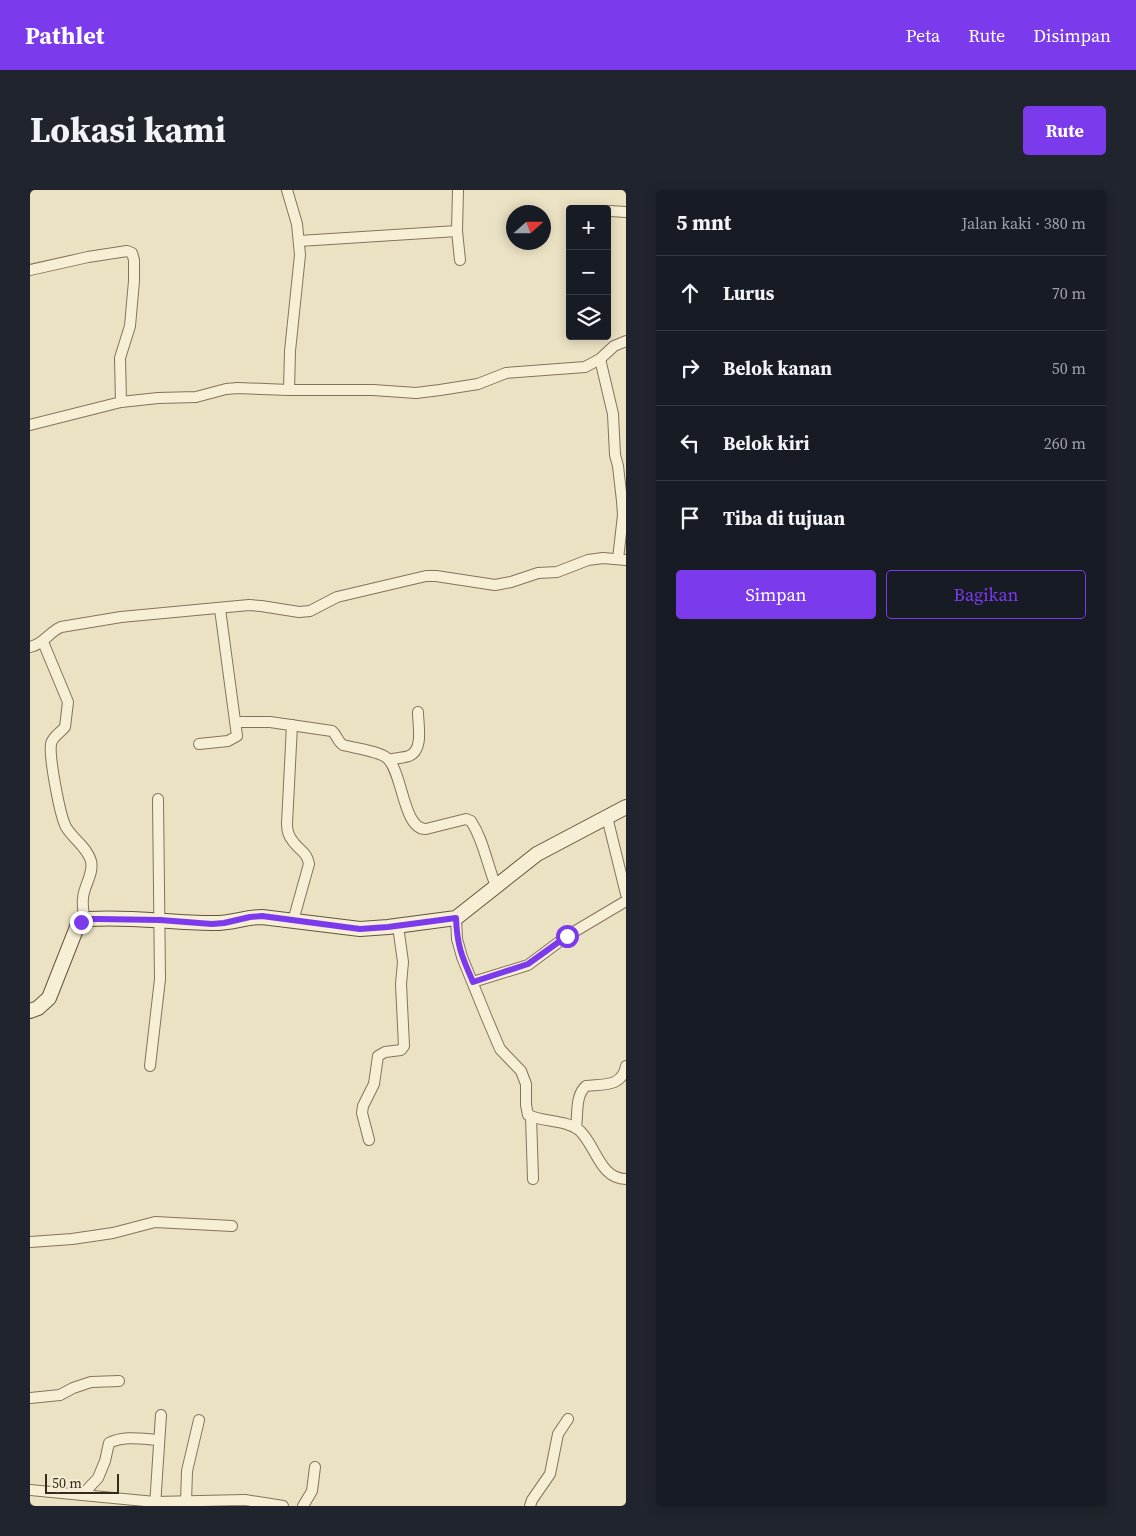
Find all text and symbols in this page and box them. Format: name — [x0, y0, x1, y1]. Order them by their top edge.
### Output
text: Pathlet — [25, 19, 104, 52]
text: Peta — [906, 23, 940, 48]
text: Rute — [968, 23, 1005, 48]
text: Disimpan — [1033, 23, 1111, 48]
text: Lokasi kami — [30, 106, 226, 154]
button: Rute — [1023, 106, 1106, 155]
north arrow — [506, 205, 551, 250]
map controls — [566, 205, 611, 340]
button: + — [566, 205, 611, 250]
text: 5 mnt — [676, 208, 731, 237]
text: Jalan kaki · 380 m — [961, 212, 1086, 234]
button: − — [566, 250, 611, 295]
icon: ahead — [676, 279, 704, 307]
text: Lurus — [723, 280, 774, 306]
text: 70 m — [1052, 282, 1086, 304]
button: layers — [566, 295, 611, 340]
icon: right — [676, 354, 704, 382]
text: Belok kanan — [723, 355, 832, 381]
text: 50 m — [1052, 357, 1086, 379]
icon: left — [676, 429, 704, 457]
text: Belok kiri — [723, 430, 810, 456]
text: 260 m — [1044, 432, 1086, 454]
icon: arrive — [676, 504, 704, 532]
text: Tiba di tujuan — [723, 505, 845, 531]
button: Simpan — [676, 570, 876, 619]
button: Bagikan — [886, 570, 1086, 619]
route end — [70, 911, 93, 934]
route start — [556, 925, 579, 948]
scale bar — [45, 1471, 119, 1494]
text: 50 m — [52, 1473, 82, 1493]

